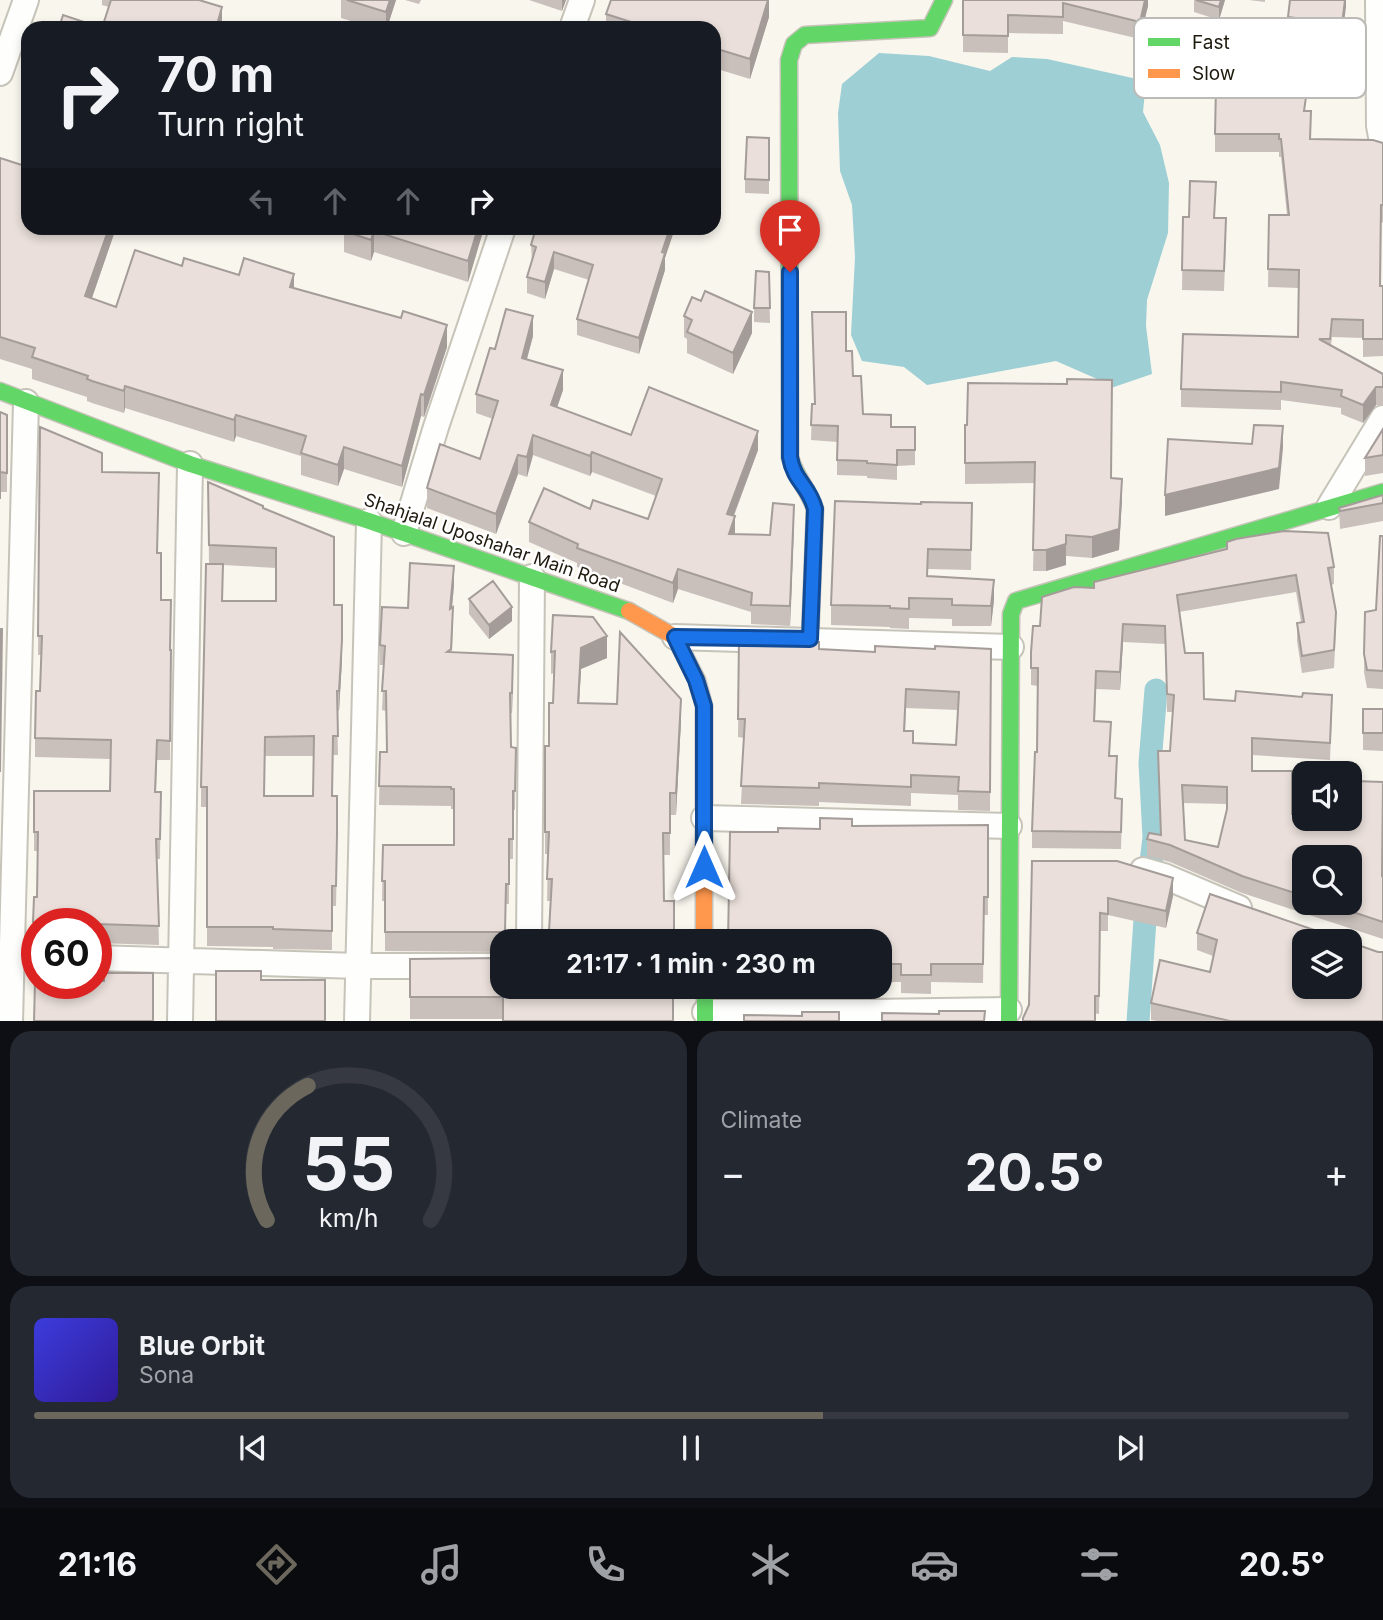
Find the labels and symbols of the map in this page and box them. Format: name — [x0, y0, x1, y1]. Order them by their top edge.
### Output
legend — [1134, 18, 1366, 98]
text: Fast — [1192, 31, 1230, 54]
text: Slow — [1192, 62, 1235, 85]
pin — [760, 200, 820, 272]
street label: Shahjalal Uposhahar Main Road — [361, 489, 623, 596]
position arrow — [667, 830, 741, 904]
speed limit sign: 60 — [21, 908, 112, 999]

